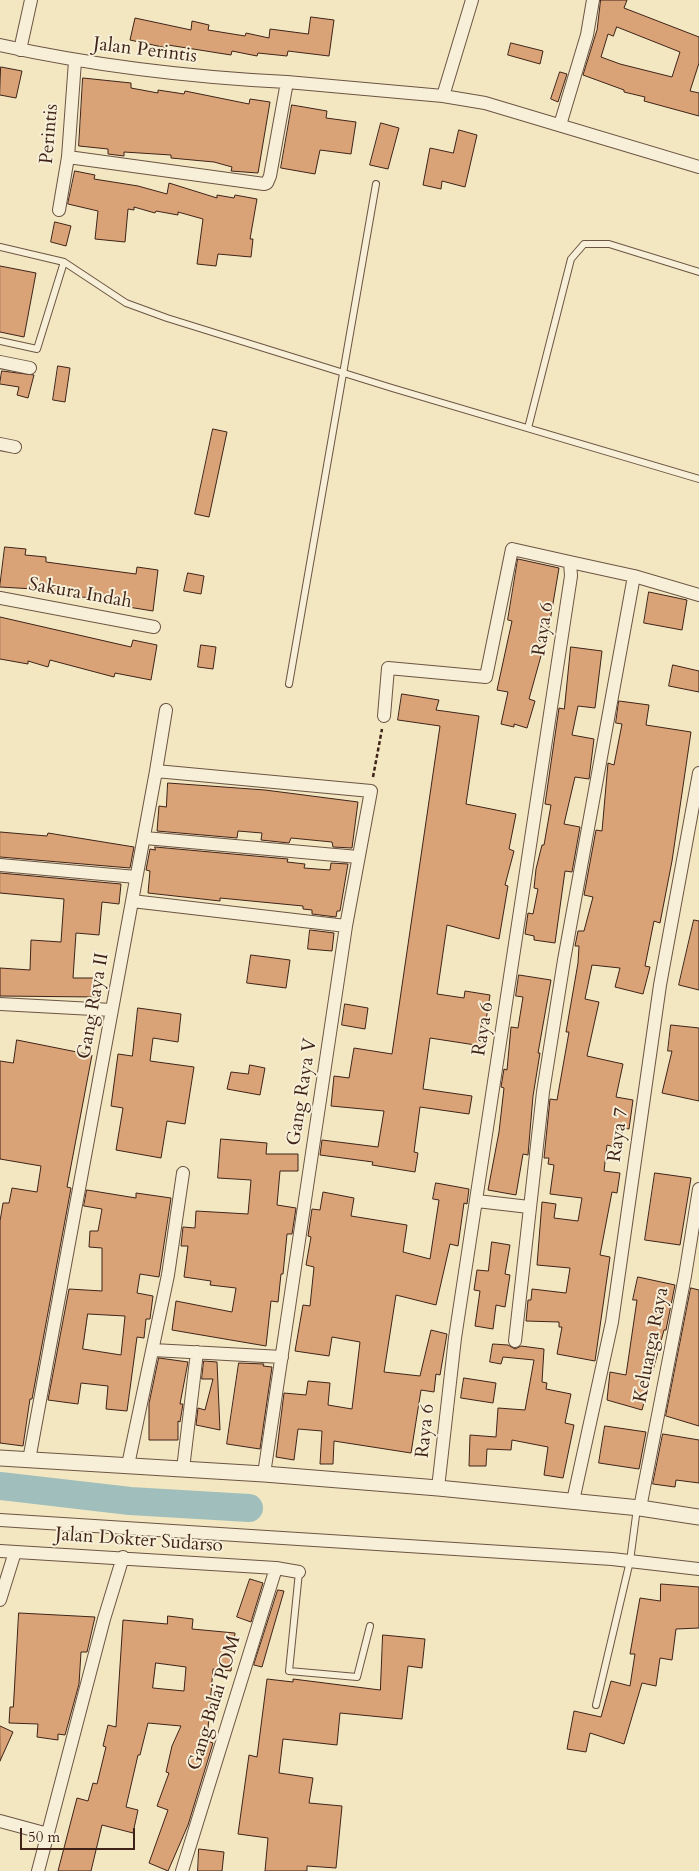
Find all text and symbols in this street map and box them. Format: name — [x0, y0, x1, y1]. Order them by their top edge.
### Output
street label: Jalan Perintis — [92, 33, 198, 69]
street label: Perintis — [36, 103, 64, 165]
street label: Sakura Indah — [27, 574, 133, 614]
street label: Raya 6 — [528, 600, 560, 658]
street label: Gang Raya II — [73, 951, 115, 1061]
street label: Raya 6 — [468, 1000, 500, 1058]
street label: Gang Raya V — [283, 1037, 323, 1147]
street label: Raya 7 — [604, 1106, 634, 1164]
street label: Keluarga Raya — [630, 1286, 674, 1404]
street label: Raya 6 — [412, 1403, 440, 1459]
street label: Jalan Dokter Sudarso — [54, 1524, 224, 1558]
street label: Gang Balai POM — [184, 1633, 246, 1773]
scale bar — [22, 1818, 138, 1850]
text: 50 m — [28, 1827, 60, 1847]

